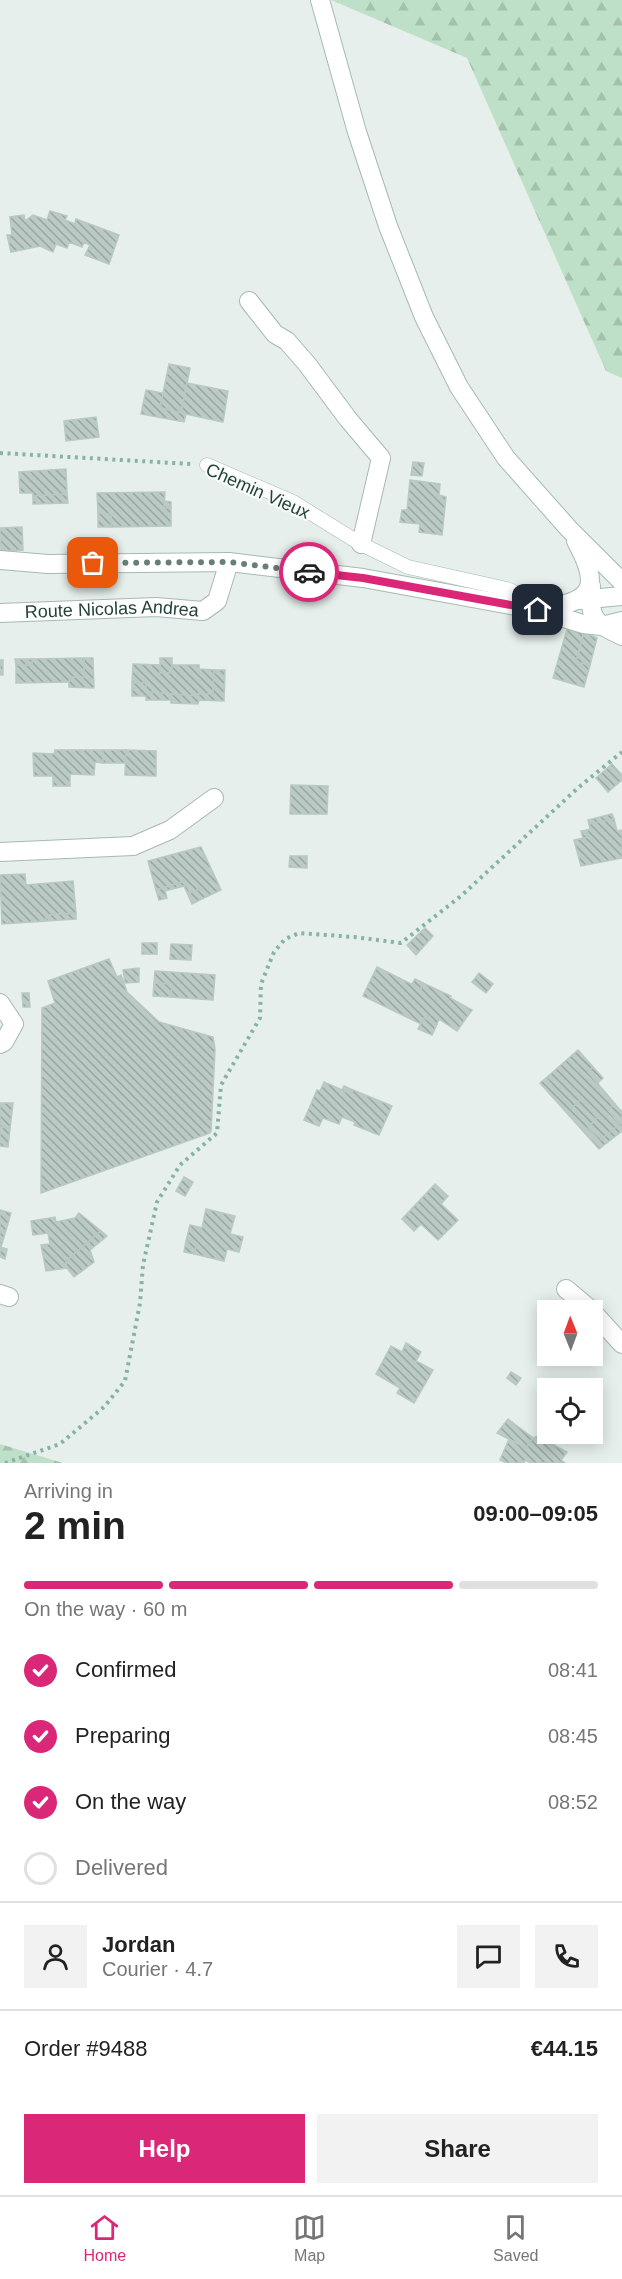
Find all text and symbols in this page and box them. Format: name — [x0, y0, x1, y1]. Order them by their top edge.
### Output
street label: Chemin Vieux — [203, 459, 313, 523]
pin — [67, 537, 118, 588]
courier — [279, 542, 339, 602]
icon: bag — [76, 546, 109, 579]
icon: car — [293, 556, 326, 589]
pin — [512, 584, 563, 635]
icon: home — [521, 593, 554, 626]
street label: Route Nicolas Andrea — [24, 597, 201, 622]
north arrow — [537, 1300, 603, 1366]
map controls — [537, 1300, 603, 1444]
button: locate — [537, 1378, 603, 1444]
text: Arriving in — [24, 1480, 113, 1502]
text: 09:00–09:05 — [473, 1501, 598, 1526]
text: 2 min — [24, 1504, 126, 1547]
text: On the way · 60 m — [24, 1598, 187, 1620]
icon: check — [24, 1654, 57, 1687]
text: Confirmed — [75, 1657, 176, 1682]
text: 08:41 — [548, 1659, 598, 1681]
icon: check — [24, 1720, 57, 1753]
text: Preparing — [75, 1723, 170, 1748]
text: 08:45 — [548, 1725, 598, 1747]
icon: check — [24, 1786, 57, 1819]
text: On the way — [75, 1789, 186, 1814]
text: 08:52 — [548, 1791, 598, 1813]
text: Delivered — [75, 1855, 168, 1880]
button: person — [24, 1925, 87, 1988]
button: chat — [457, 1925, 520, 1988]
button: phone — [535, 1925, 598, 1988]
text: Jordan — [102, 1932, 175, 1957]
text: Courier · 4.7 — [102, 1958, 213, 1980]
text: Order #9488 — [24, 2036, 148, 2061]
text: €44.15 — [531, 2036, 598, 2061]
button: Help — [24, 2114, 305, 2183]
button: Share — [317, 2114, 598, 2183]
tab: Home — [83, 2211, 126, 2265]
tab: Map — [293, 2211, 326, 2265]
tab: Saved — [493, 2211, 538, 2265]

